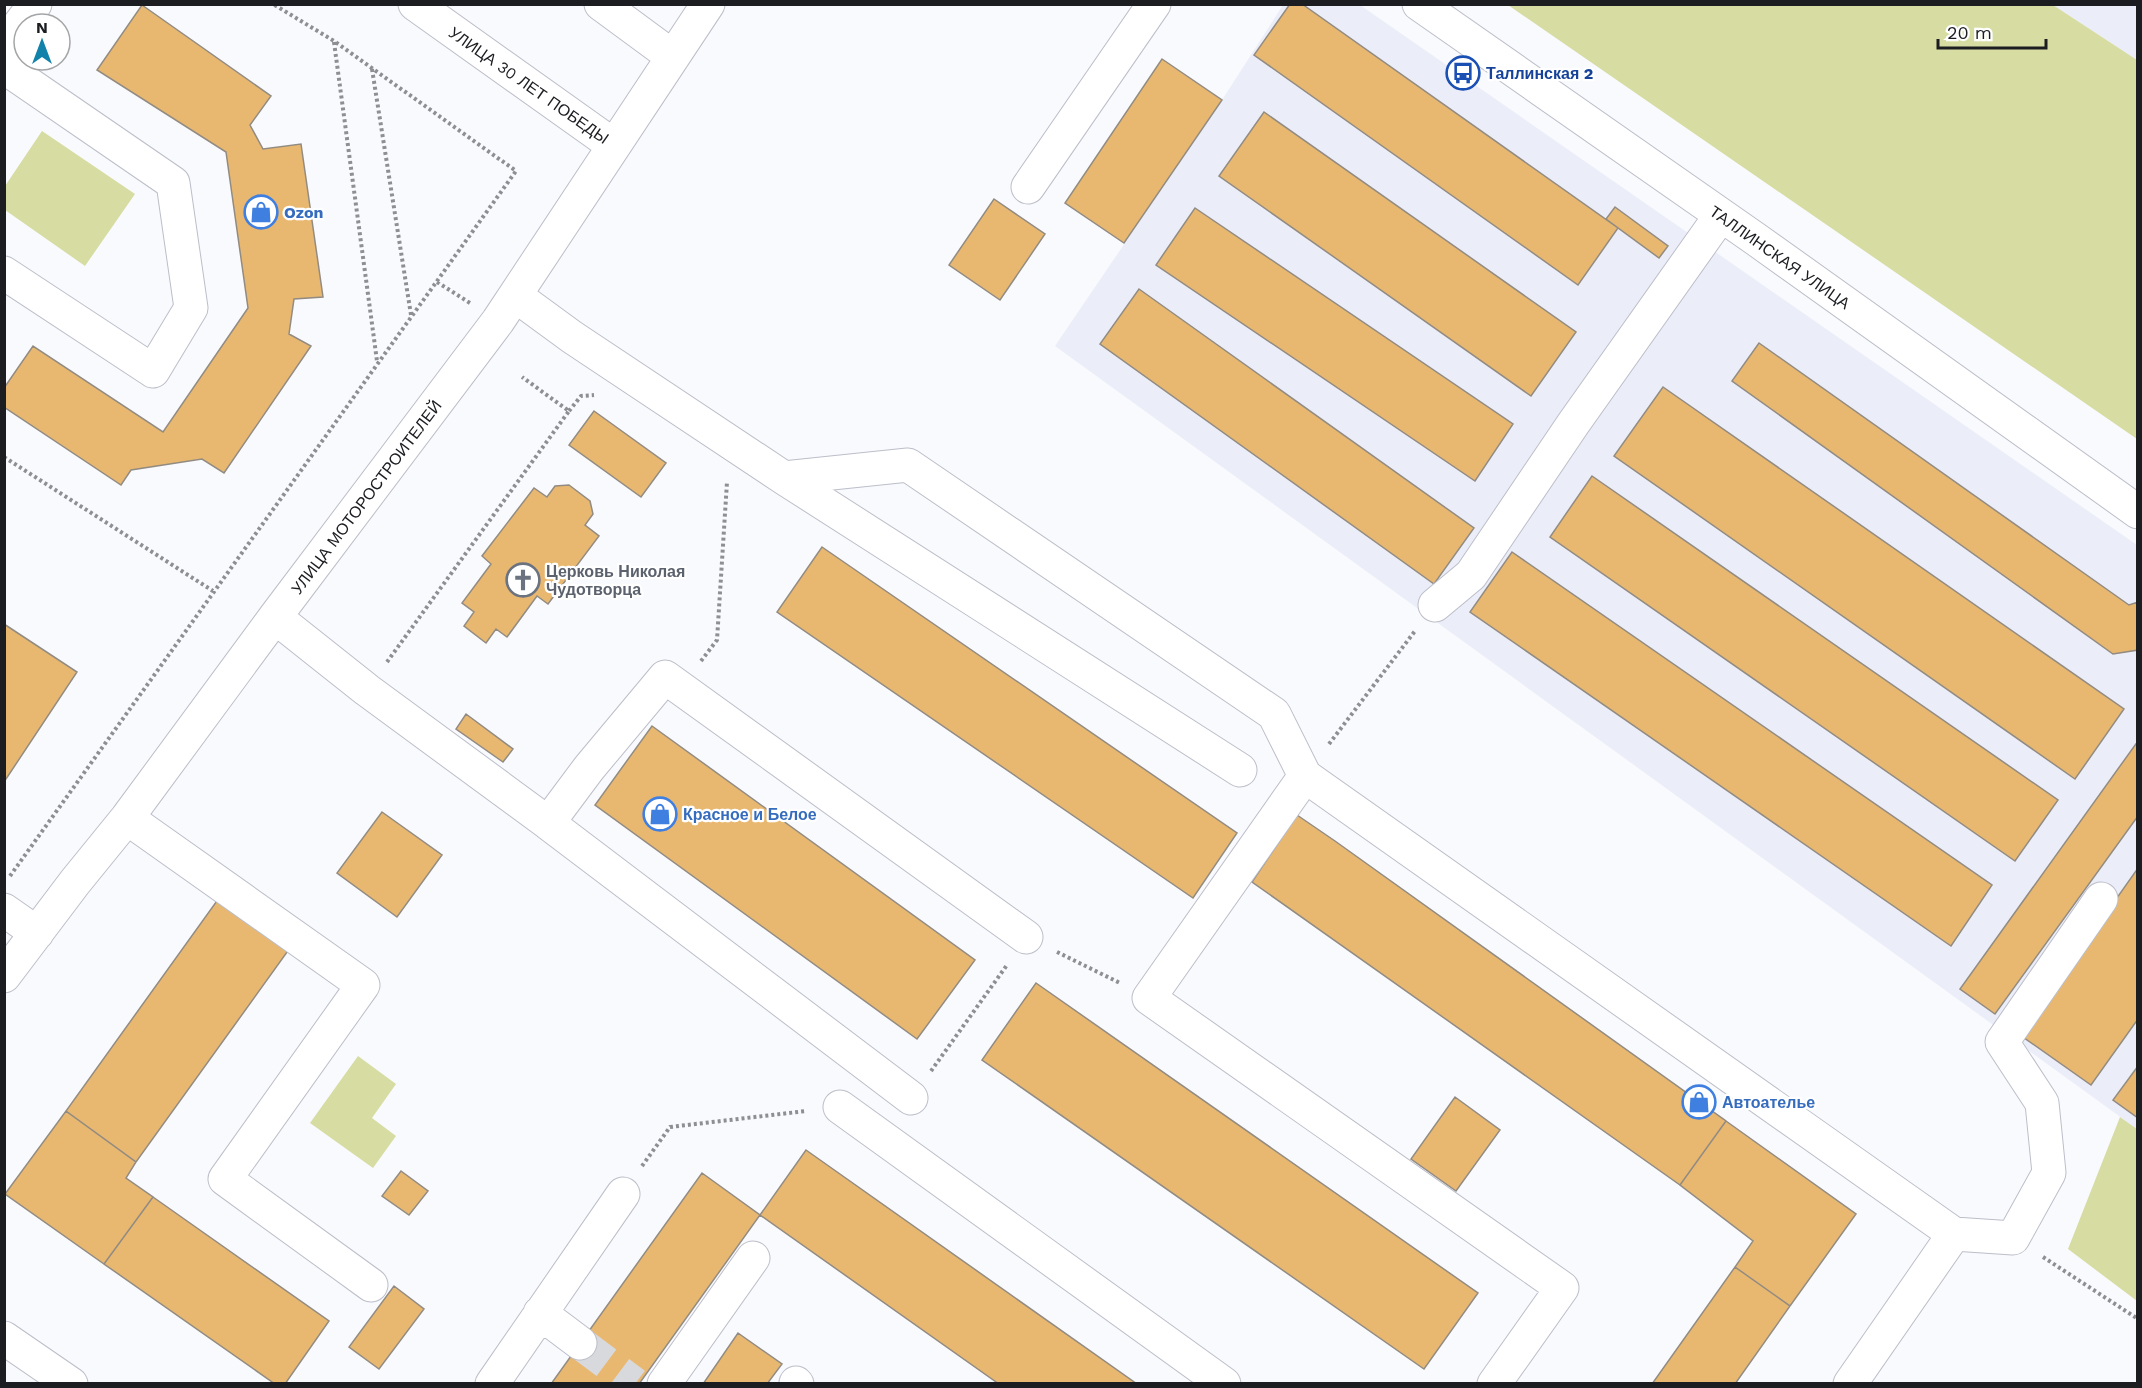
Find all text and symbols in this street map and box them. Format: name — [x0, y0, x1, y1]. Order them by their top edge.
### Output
north arrow — [12, 12, 72, 72]
scale bar — [1938, 12, 2046, 50]
text: N — [36, 18, 48, 37]
text: 20 m — [1947, 22, 1992, 43]
street label: УЛИЦА 30 ЛЕТ ПОБЕДЫ — [445, 23, 612, 148]
bus stop icon: Таллинская 2 — [1445, 55, 1481, 91]
place label: Таллинская 2 — [1486, 64, 1593, 83]
shop icon: Ozon — [243, 194, 279, 230]
street label: ТАЛЛИНСКАЯ УЛИЦА — [1706, 202, 1854, 313]
place label: Ozon — [284, 203, 323, 222]
street label: УЛИЦА МОТОРОСТРОИТЕЛЕЙ — [287, 397, 446, 598]
church icon: Церковь Николая Чудотворца — [505, 562, 541, 598]
place label: Церковь Николая Чудотворца — [546, 562, 685, 599]
shop icon: Красное и Белое — [642, 796, 678, 832]
place label: Красное и Белое — [683, 805, 817, 824]
shop icon: Автоателье — [1681, 1084, 1717, 1120]
place label: Автоателье — [1722, 1093, 1815, 1112]

